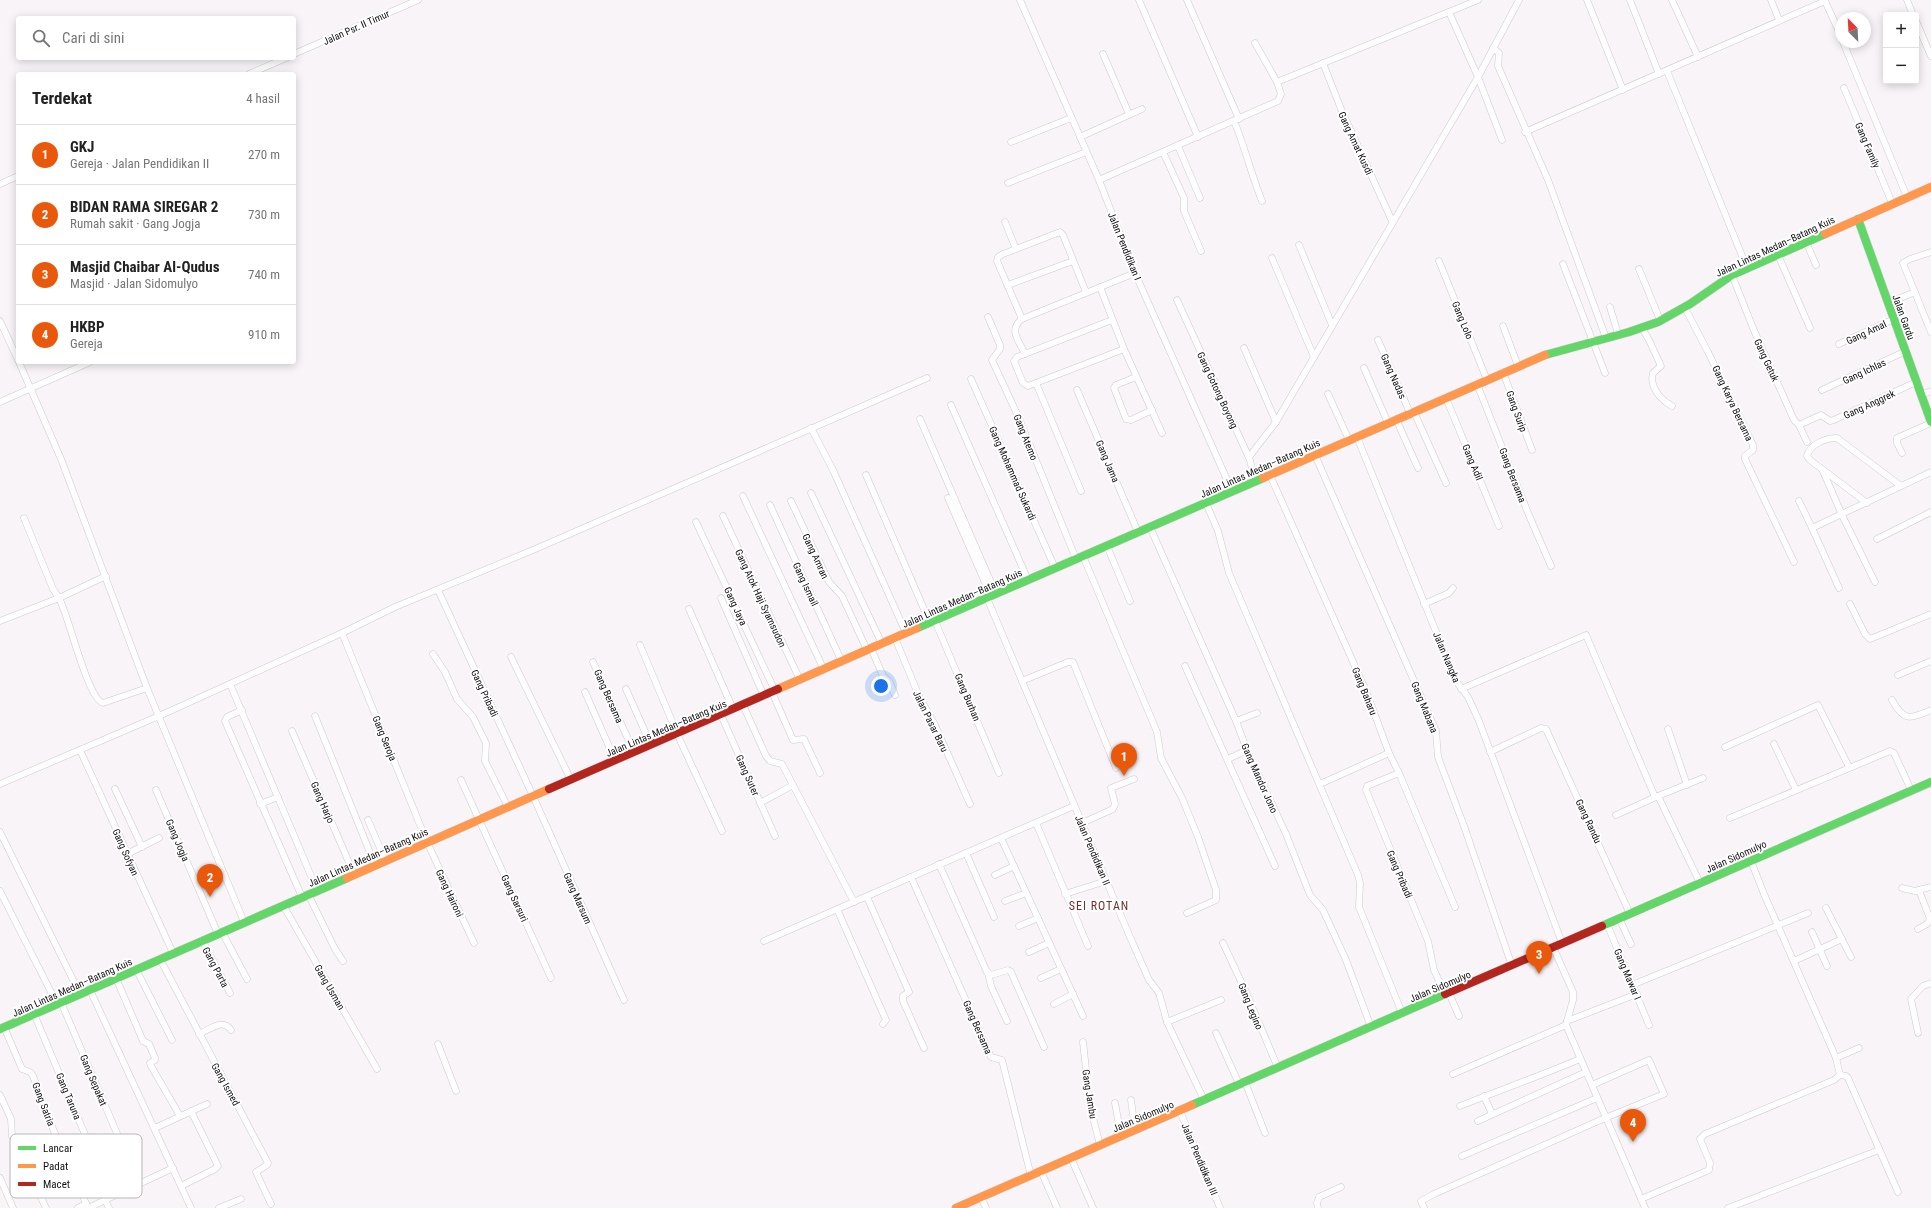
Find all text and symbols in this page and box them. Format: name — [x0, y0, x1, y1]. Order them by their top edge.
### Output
street label: Jalan Psr. II Timur — [321, 8, 391, 47]
north arrow — [1835, 12, 1871, 48]
map controls — [1883, 12, 1919, 84]
button: + — [1883, 12, 1919, 48]
search box — [16, 16, 296, 60]
icon: search — [30, 27, 52, 49]
text: Cari di sini — [62, 29, 124, 47]
button: − — [1883, 48, 1919, 84]
text: Terdekat — [32, 88, 92, 108]
text: 4 hasil — [246, 91, 280, 106]
street label: Gang Amat Kusdi — [1336, 110, 1375, 176]
street label: Gang Family — [1853, 121, 1882, 170]
text: GKJ — [70, 138, 94, 156]
text: 1 — [42, 147, 48, 162]
text: 270 m — [248, 147, 280, 162]
text: Gereja · Jalan Pendidikan II — [70, 156, 209, 171]
text: BIDAN RAMA SIREGAR 2 — [70, 198, 218, 216]
text: 2 — [42, 207, 48, 222]
text: 730 m — [248, 207, 280, 222]
street label: Jalan Pendidikan I — [1106, 211, 1143, 282]
street label: Jalan Lintas Medan–Batang Kuis — [1714, 214, 1837, 279]
text: Rumah sakit · Gang Jogja — [70, 216, 200, 231]
text: Masjid Chaibar Al-Qudus — [70, 258, 220, 276]
text: 3 — [42, 267, 48, 282]
text: 740 m — [248, 267, 280, 282]
text: Masjid · Jalan Sidomulyo — [70, 276, 198, 291]
street label: Jalan Gardu — [1890, 293, 1917, 341]
street label: Gang Lolo — [1450, 300, 1475, 341]
text: HKBP — [70, 318, 104, 336]
street label: Gang Amal — [1844, 318, 1888, 347]
text: 4 — [42, 327, 48, 342]
text: 910 m — [248, 327, 280, 342]
text: Gereja — [70, 336, 103, 351]
street label: Gang Getuk — [1752, 337, 1781, 384]
street label: Gang Gotong Boyong — [1195, 350, 1240, 430]
street label: Gang Nadas — [1379, 352, 1409, 401]
street label: Gang Ichlas — [1841, 356, 1888, 386]
street label: Gang Karya Bersama — [1710, 364, 1755, 443]
street label: Gang Anggrek — [1842, 388, 1897, 421]
street label: Gang Surip — [1504, 389, 1529, 433]
street label: Gang Atemo — [1011, 413, 1040, 462]
street label: Gang Mohammad Sukardi — [987, 425, 1038, 522]
street label: Jalan Lintas Medan–Batang Kuis — [1199, 437, 1322, 500]
street label: Gang Jama — [1094, 438, 1121, 484]
street label: Gang Adil — [1460, 443, 1485, 482]
street label: Gang Bersama — [1497, 446, 1528, 504]
street label: Gang Amran — [800, 532, 831, 581]
street label: Gang Atok Haji Syamsudon — [733, 547, 788, 649]
street label: Gang Ismail — [791, 561, 820, 608]
street label: Jalan Lintas Medan–Batang Kuis — [901, 567, 1024, 630]
street label: Gang Jaya — [722, 585, 749, 627]
street label: Jalan Nangka — [1431, 630, 1462, 684]
street label: Gang Baharu — [1350, 666, 1379, 717]
street label: Gang Pribadi — [469, 668, 500, 718]
street label: Gang Bersama — [592, 668, 625, 725]
street label: Gang Burhan — [953, 672, 983, 723]
your location — [871, 676, 891, 696]
street label: Gang Mabana — [1409, 680, 1440, 735]
street label: Jalan Pasar Baru — [911, 689, 950, 754]
street label: Jalan Lintas Medan–Batang Kuis — [604, 698, 729, 759]
street label: Gang Seroja — [371, 714, 399, 763]
street label: Gang Mandor Jono — [1239, 742, 1280, 815]
pin: 1 — [1111, 743, 1137, 776]
street label: Gang Suter — [734, 753, 761, 797]
street label: Gang Harjo — [309, 780, 337, 825]
street label: Gang Randu — [1574, 797, 1604, 845]
street label: Jalan Pendidikan II — [1073, 814, 1112, 887]
street label: Gang Jogja — [164, 818, 191, 863]
street label: Jalan Lintas Medan–Batang Kuis — [307, 826, 430, 889]
street label: Gang Sofyan — [110, 827, 141, 877]
street label: Jalan Sidomulyo — [1704, 838, 1768, 875]
street label: Gang Pribadi — [1385, 849, 1414, 900]
pin: 2 — [197, 864, 223, 897]
street label: Gang Haironi — [434, 868, 465, 919]
street label: Gang Marsum — [561, 871, 594, 926]
street label: Gang Sarsuri — [499, 873, 530, 923]
district label: SEI ROTAN — [1069, 899, 1129, 913]
pin: 3 — [1526, 941, 1552, 974]
street label: Gang Parta — [200, 945, 231, 989]
street label: Gang Mawar I — [1612, 947, 1643, 1001]
street label: Jalan Lintas Medan–Batang Kuis — [11, 956, 134, 1019]
street label: Gang Usman — [312, 963, 347, 1012]
street label: Jalan Sidomulyo — [1408, 969, 1472, 1004]
street label: Gang Legino — [1236, 981, 1265, 1031]
street label: Gang Bersama — [961, 999, 994, 1056]
street label: Gang Sepakat — [78, 1053, 109, 1108]
street label: Gang Ismed — [209, 1061, 242, 1107]
street label: Gang Jambu — [1080, 1069, 1099, 1120]
street label: Gang Taruna — [54, 1071, 83, 1121]
street label: Gang Satria — [30, 1081, 57, 1128]
street label: Jalan Sidomulyo — [1111, 1099, 1175, 1134]
pin: 4 — [1620, 1109, 1646, 1142]
street label: Jalan Pendidikan III — [1179, 1121, 1220, 1197]
legend — [10, 1134, 142, 1198]
text: Lancar — [43, 1142, 73, 1155]
text: Padat — [43, 1160, 68, 1173]
text: Macet — [43, 1178, 70, 1191]

